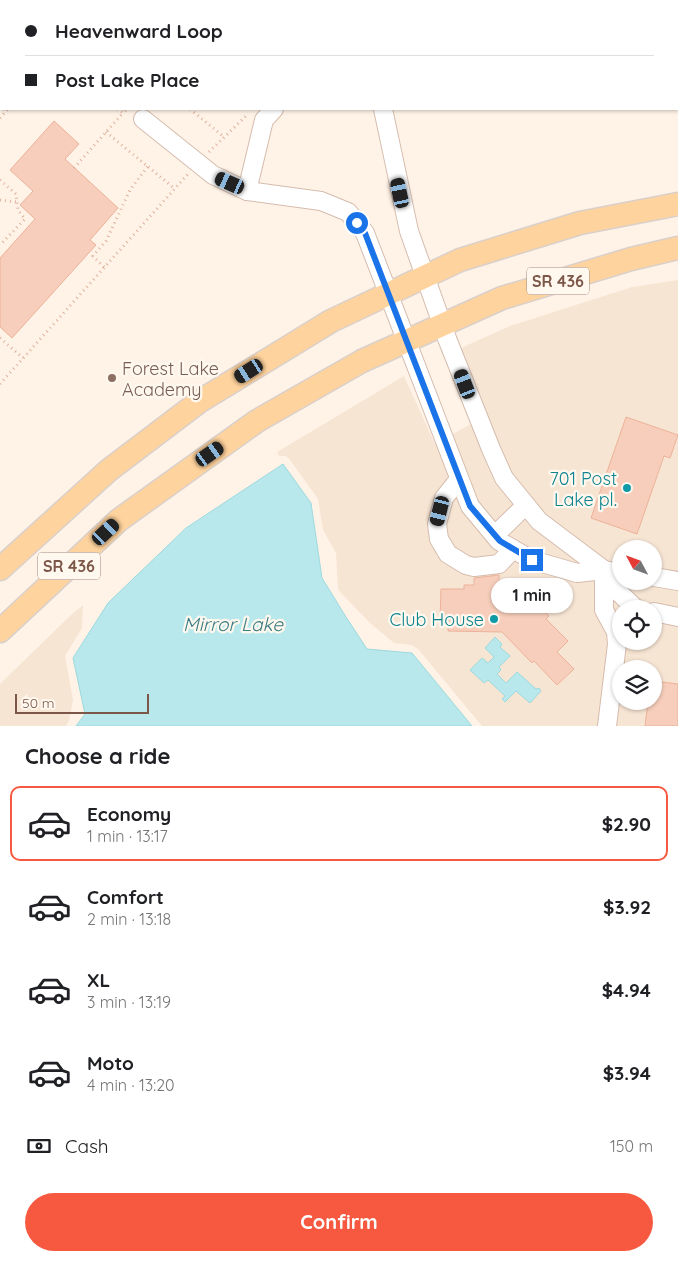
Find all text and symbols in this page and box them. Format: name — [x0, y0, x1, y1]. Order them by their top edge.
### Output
text: Heavenward Loop — [55, 19, 223, 43]
text: Post Lake Place — [55, 68, 200, 92]
car — [213, 170, 246, 196]
car — [389, 177, 410, 209]
route start — [346, 212, 368, 234]
road number: SR 436 — [527, 268, 589, 294]
place label: Forest Lake Academy — [122, 357, 219, 401]
car — [232, 357, 265, 385]
car — [452, 367, 477, 401]
marker: Forest Lake Academy — [106, 372, 118, 384]
car — [193, 439, 226, 469]
place label: 701 Post Lake pl. — [550, 467, 617, 511]
marker: 701 Post Lake pl. — [621, 482, 633, 494]
car — [429, 495, 450, 527]
car — [89, 516, 122, 548]
north arrow — [612, 540, 662, 590]
map controls — [612, 540, 662, 710]
route end — [521, 549, 543, 571]
road number: SR 436 — [38, 552, 100, 580]
callout: 1 min — [491, 578, 573, 612]
text: 1 min — [513, 585, 551, 605]
button: locate — [612, 600, 662, 650]
place label: Club House — [389, 608, 484, 631]
water label: Mirror Lake — [183, 612, 284, 636]
marker: Club House — [488, 613, 500, 625]
button: layers — [612, 660, 662, 710]
scale bar — [15, 691, 149, 714]
text: 50 m — [22, 694, 55, 712]
text: Choose a ride — [25, 742, 170, 770]
icon: car — [27, 801, 72, 846]
text: Economy — [87, 802, 171, 826]
text: $2.90 — [602, 812, 651, 836]
text: 1 min · 13:17 — [87, 826, 168, 846]
icon: car — [27, 884, 72, 929]
text: Comfort — [87, 885, 164, 909]
text: $3.92 — [603, 895, 651, 919]
text: 2 min · 13:18 — [87, 909, 171, 929]
icon: car — [27, 967, 72, 1012]
text: XL — [87, 968, 110, 992]
text: $4.94 — [602, 978, 651, 1002]
text: 3 min · 13:19 — [87, 992, 171, 1012]
icon: car — [27, 1050, 72, 1095]
text: Moto — [87, 1051, 134, 1075]
text: $3.94 — [603, 1061, 651, 1085]
text: 4 min · 13:20 — [87, 1075, 175, 1095]
icon: cash — [25, 1132, 53, 1160]
text: Cash — [65, 1134, 109, 1158]
text: 150 m — [610, 1136, 653, 1156]
button: Confirm — [25, 1193, 653, 1251]

